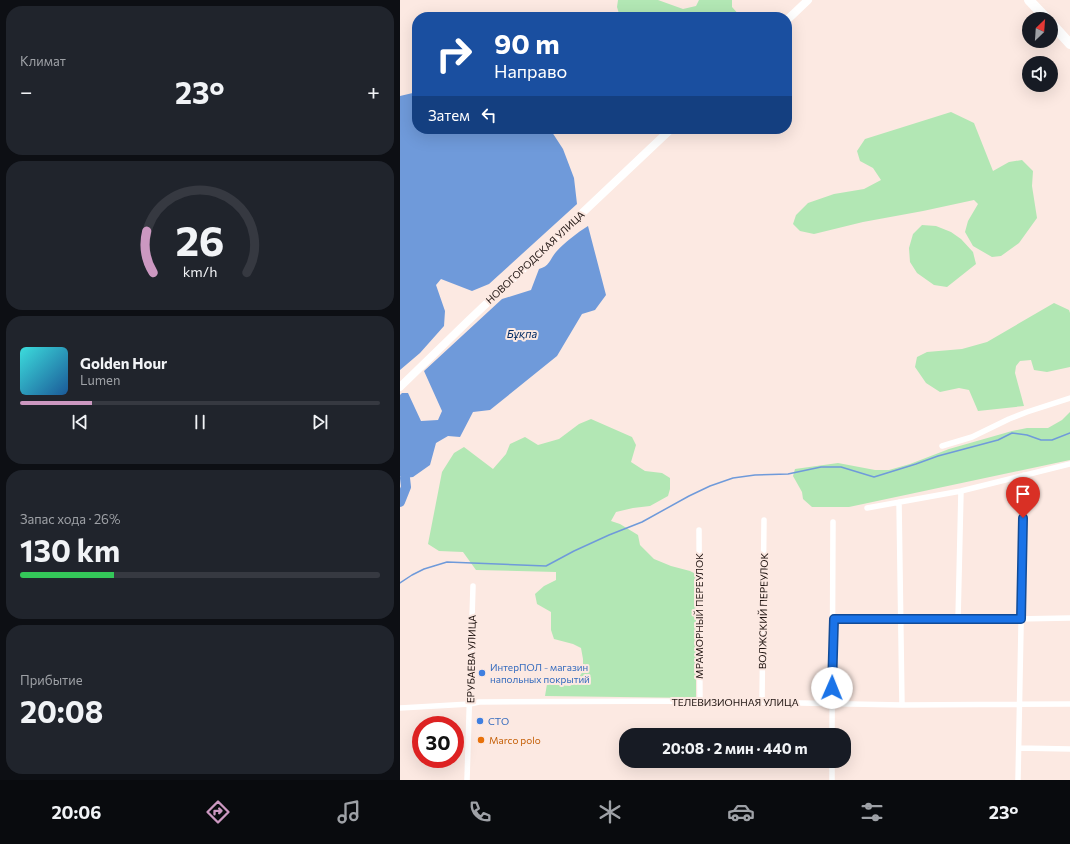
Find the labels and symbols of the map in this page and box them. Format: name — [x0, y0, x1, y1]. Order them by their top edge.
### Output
north arrow — [1022, 12, 1058, 48]
street label: НОВОГОРОДСКАЯ УЛИЦА — [483, 208, 587, 306]
water label: Бұқпа — [507, 327, 538, 340]
pin — [1006, 477, 1040, 518]
street label: ВОЛЖСКИЙ ПЕРЕУЛОК — [756, 552, 770, 669]
street label: МРАМОРНЫЙ ПЕРЕУЛОК — [693, 553, 705, 679]
street label: ЕРУБАЕВА УЛИЦА — [464, 615, 478, 703]
place label: ИнтерПОЛ - магазин напольных покрытий — [490, 661, 590, 685]
position arrow — [811, 667, 853, 709]
marker: ИнтерПОЛ - магазин напольных покрытий — [477, 668, 487, 678]
street label: ТЕЛЕВИЗИОННАЯ УЛИЦА — [671, 696, 799, 708]
place label: СТО — [488, 715, 509, 727]
speed limit sign: 30 — [412, 716, 464, 768]
marker: СТО — [475, 716, 485, 726]
place label: Marco polo — [489, 734, 541, 746]
marker: Marco polo — [476, 735, 486, 745]

